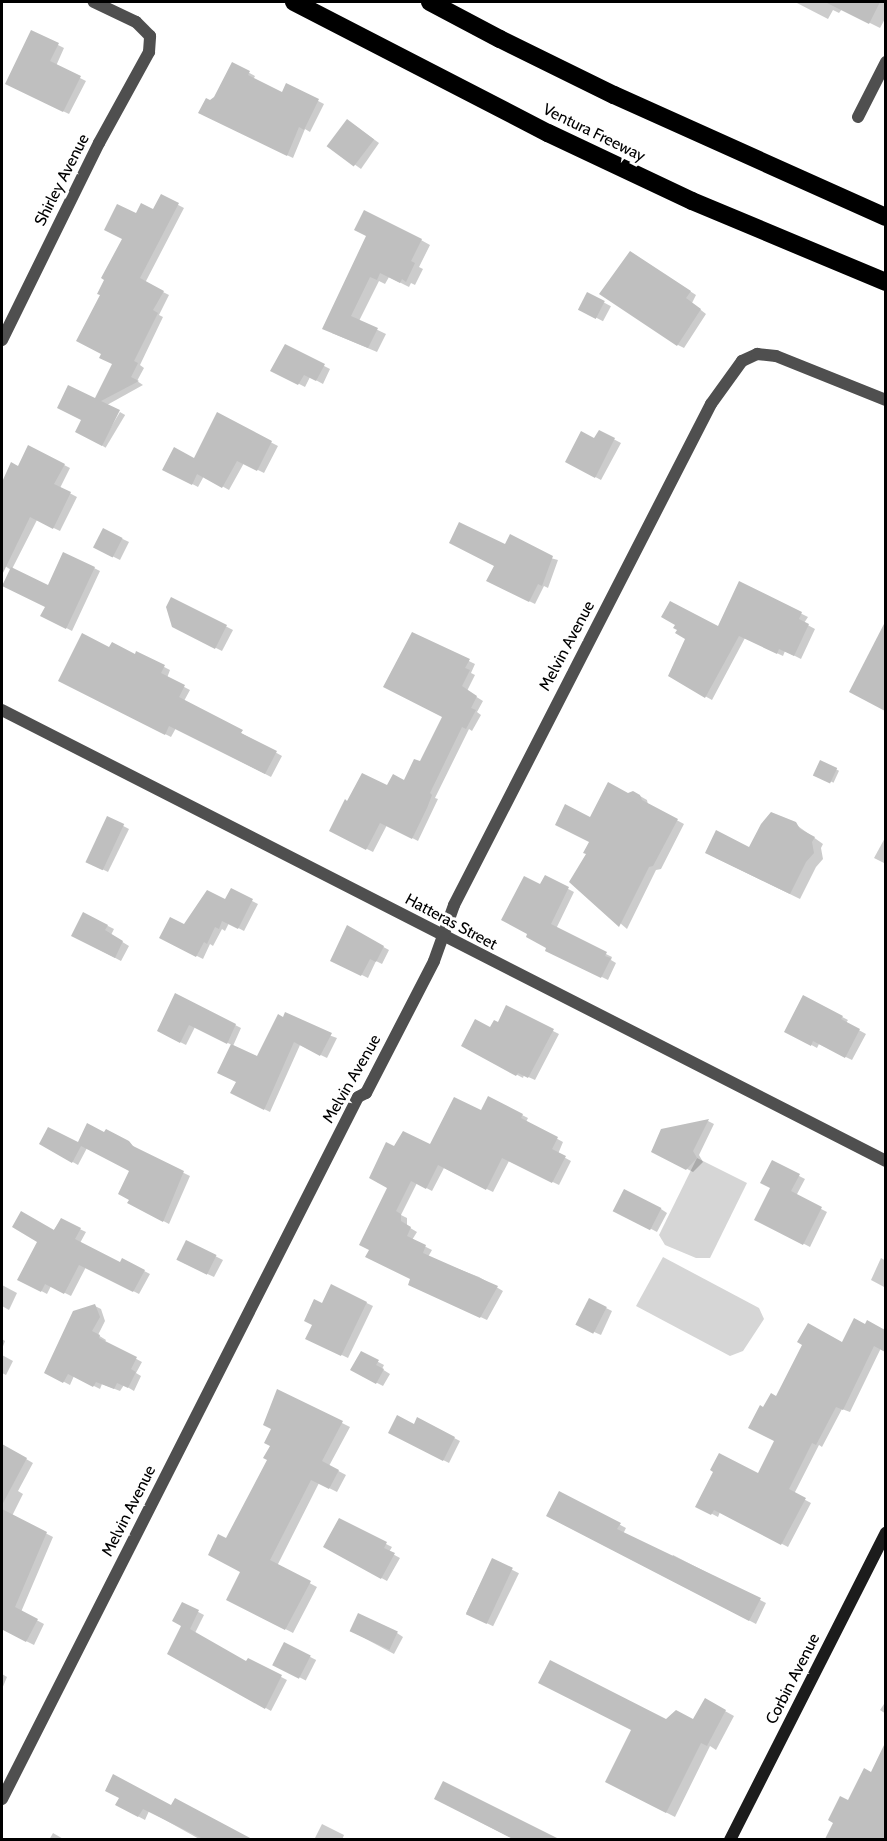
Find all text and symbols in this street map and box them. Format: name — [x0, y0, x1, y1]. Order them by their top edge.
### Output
street label: Ventura Freeway — [540, 100, 648, 166]
street label: Shirley Avenue — [31, 131, 93, 229]
street label: Melvin Avenue — [535, 598, 599, 694]
street label: Hatteras Street — [402, 890, 500, 954]
street label: Melvin Avenue — [319, 1031, 385, 1127]
street label: Melvin Avenue — [98, 1462, 160, 1560]
street label: Corbin Avenue — [762, 1631, 824, 1727]

